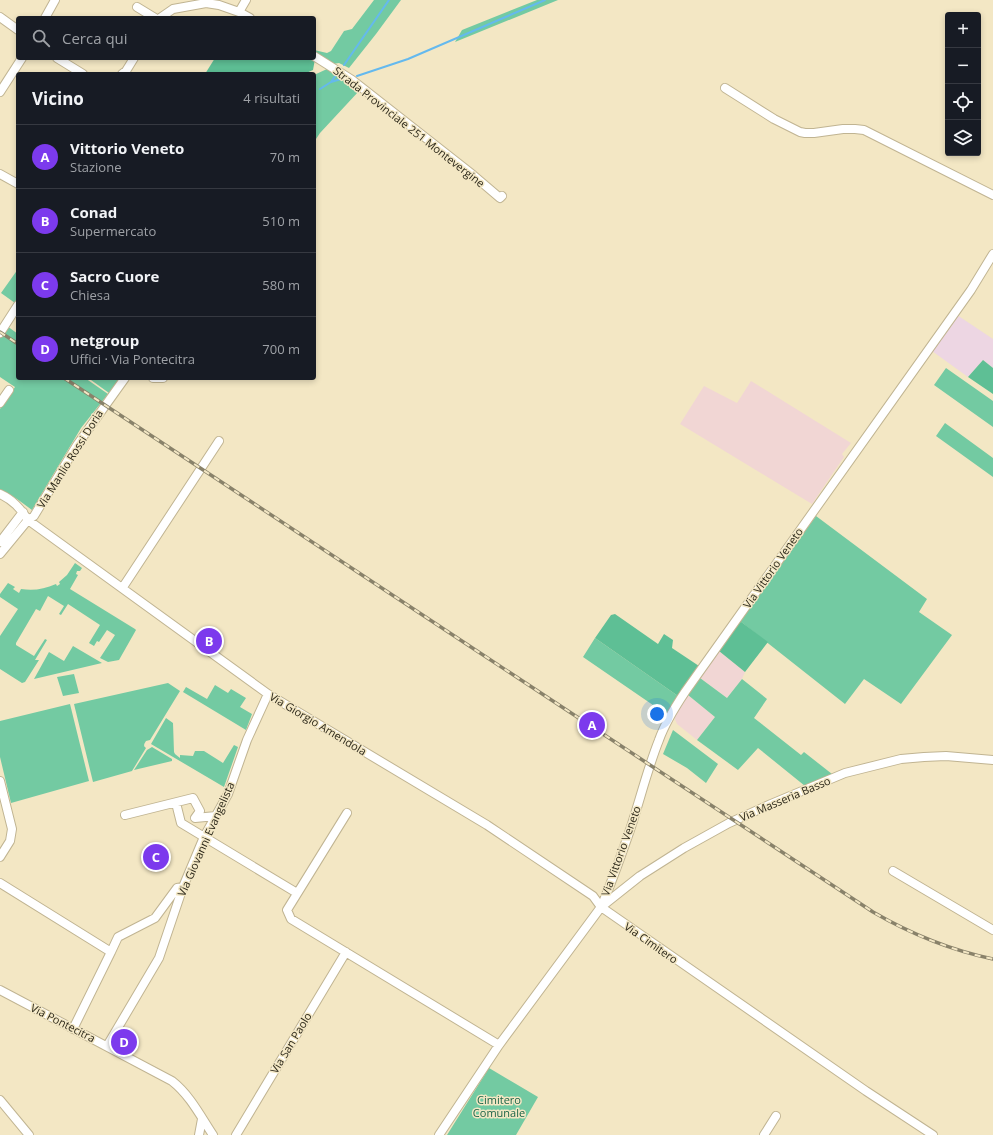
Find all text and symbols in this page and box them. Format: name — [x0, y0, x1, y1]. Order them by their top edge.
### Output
map controls — [945, 12, 981, 156]
button: + — [945, 12, 981, 48]
search box — [16, 16, 316, 60]
icon: search — [30, 27, 52, 49]
text: Cerca qui — [62, 28, 128, 48]
button: − — [945, 48, 981, 84]
street label: Strada Provinciale 251 Montevergine — [331, 63, 488, 190]
button: locate — [945, 84, 981, 120]
text: Vicino — [32, 87, 84, 110]
text: 4 risultati — [243, 89, 300, 107]
button: layers — [945, 120, 981, 156]
text: Vittorio Veneto — [70, 138, 184, 158]
text: A — [41, 148, 49, 166]
text: 70 m — [270, 148, 300, 166]
text: Stazione — [70, 158, 121, 176]
text: Conad — [70, 202, 117, 222]
text: B — [41, 212, 49, 230]
text: 510 m — [262, 212, 300, 230]
text: Supermercato — [70, 222, 156, 240]
text: Sacro Cuore — [70, 266, 159, 286]
text: C — [41, 276, 49, 294]
text: 580 m — [262, 276, 300, 294]
text: Chiesa — [70, 286, 110, 304]
text: netgroup — [70, 330, 139, 350]
text: D — [40, 340, 50, 358]
text: 700 m — [262, 340, 300, 358]
text: Uffici · Via Pontecitra — [70, 350, 195, 368]
street label: Via Manlio Rossi Doria — [33, 407, 106, 511]
street label: Via Vittorio Veneto — [739, 524, 806, 611]
pin: B — [196, 626, 222, 656]
street label: Via Giorgio Amendola — [267, 689, 370, 759]
your location — [647, 704, 667, 724]
pin: A — [579, 710, 605, 740]
street label: Via Masseria Basso — [737, 772, 833, 825]
street label: Via Giovanni Evangelista — [173, 779, 238, 898]
street label: Via Vittorio Veneto — [597, 803, 644, 898]
pin: C — [143, 842, 169, 872]
street label: Via Cimitero — [622, 919, 681, 967]
street label: Via Pontecitra — [28, 1000, 98, 1045]
street label: Via San Paolo — [266, 1009, 315, 1076]
pin: D — [111, 1027, 137, 1057]
park label: Cimitero Comunale — [473, 1092, 525, 1120]

